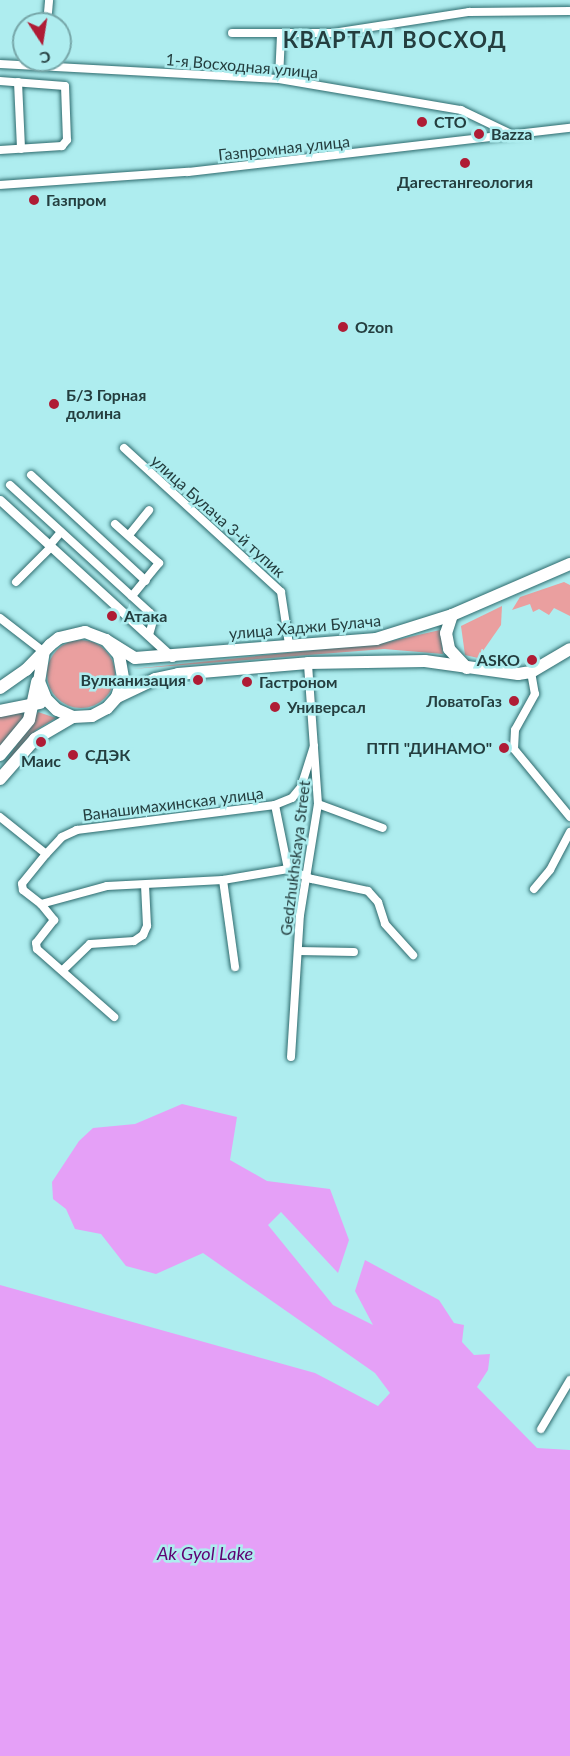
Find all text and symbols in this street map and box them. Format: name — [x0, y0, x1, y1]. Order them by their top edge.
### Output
north arrow — [12, 12, 72, 72]
district label: КВАРТАЛ ВОСХОД — [283, 27, 507, 53]
text: С — [38, 48, 53, 69]
street label: 1-я Восходная улица — [165, 50, 319, 82]
place label: СТО — [434, 112, 467, 132]
marker: СТО — [415, 115, 429, 129]
place label: Bazza — [491, 124, 532, 144]
marker: Bazza — [472, 127, 486, 141]
street label: Газпромная улица — [217, 132, 351, 164]
marker: Дагестангеология — [458, 156, 472, 170]
place label: Дагестангеология — [397, 172, 533, 192]
place label: Газпром — [46, 190, 107, 210]
marker: Газпром — [27, 193, 41, 207]
place label: Ozon — [355, 317, 393, 337]
marker: Ozon — [336, 320, 350, 334]
place label: Б/З Горная долина — [66, 385, 146, 423]
marker: Б/З Горная долина — [47, 397, 61, 411]
street label: улица Булача 3-й тупик — [147, 451, 289, 581]
place label: Атака — [124, 606, 167, 626]
marker: Атака — [105, 609, 119, 623]
street label: улица Хаджи Булача — [228, 611, 382, 643]
place label: ASKO — [477, 650, 520, 670]
marker: ASKO — [525, 653, 539, 667]
place label: Вулканизация — [80, 670, 186, 690]
place label: Гастроном — [259, 672, 337, 692]
marker: Вулканизация — [191, 673, 205, 687]
marker: Гастроном — [240, 675, 254, 689]
place label: ЛоватоГаз — [426, 691, 502, 711]
marker: ЛоватоГаз — [507, 694, 521, 708]
place label: Универсал — [287, 697, 366, 717]
marker: Универсал — [268, 700, 282, 714]
marker: Маис — [34, 735, 48, 749]
place label: ПТП "ДИНАМО" — [366, 738, 492, 758]
marker: ПТП "ДИНАМО" — [497, 741, 511, 755]
place label: СДЭК — [85, 745, 130, 765]
marker: СДЭК — [66, 748, 80, 762]
place label: Маис — [21, 751, 61, 771]
street label: Gedzhukhskaya Street — [276, 779, 314, 937]
street label: Ванашимахинская улица — [81, 783, 265, 825]
water label: Ak Gyol Lake — [157, 1542, 253, 1564]

